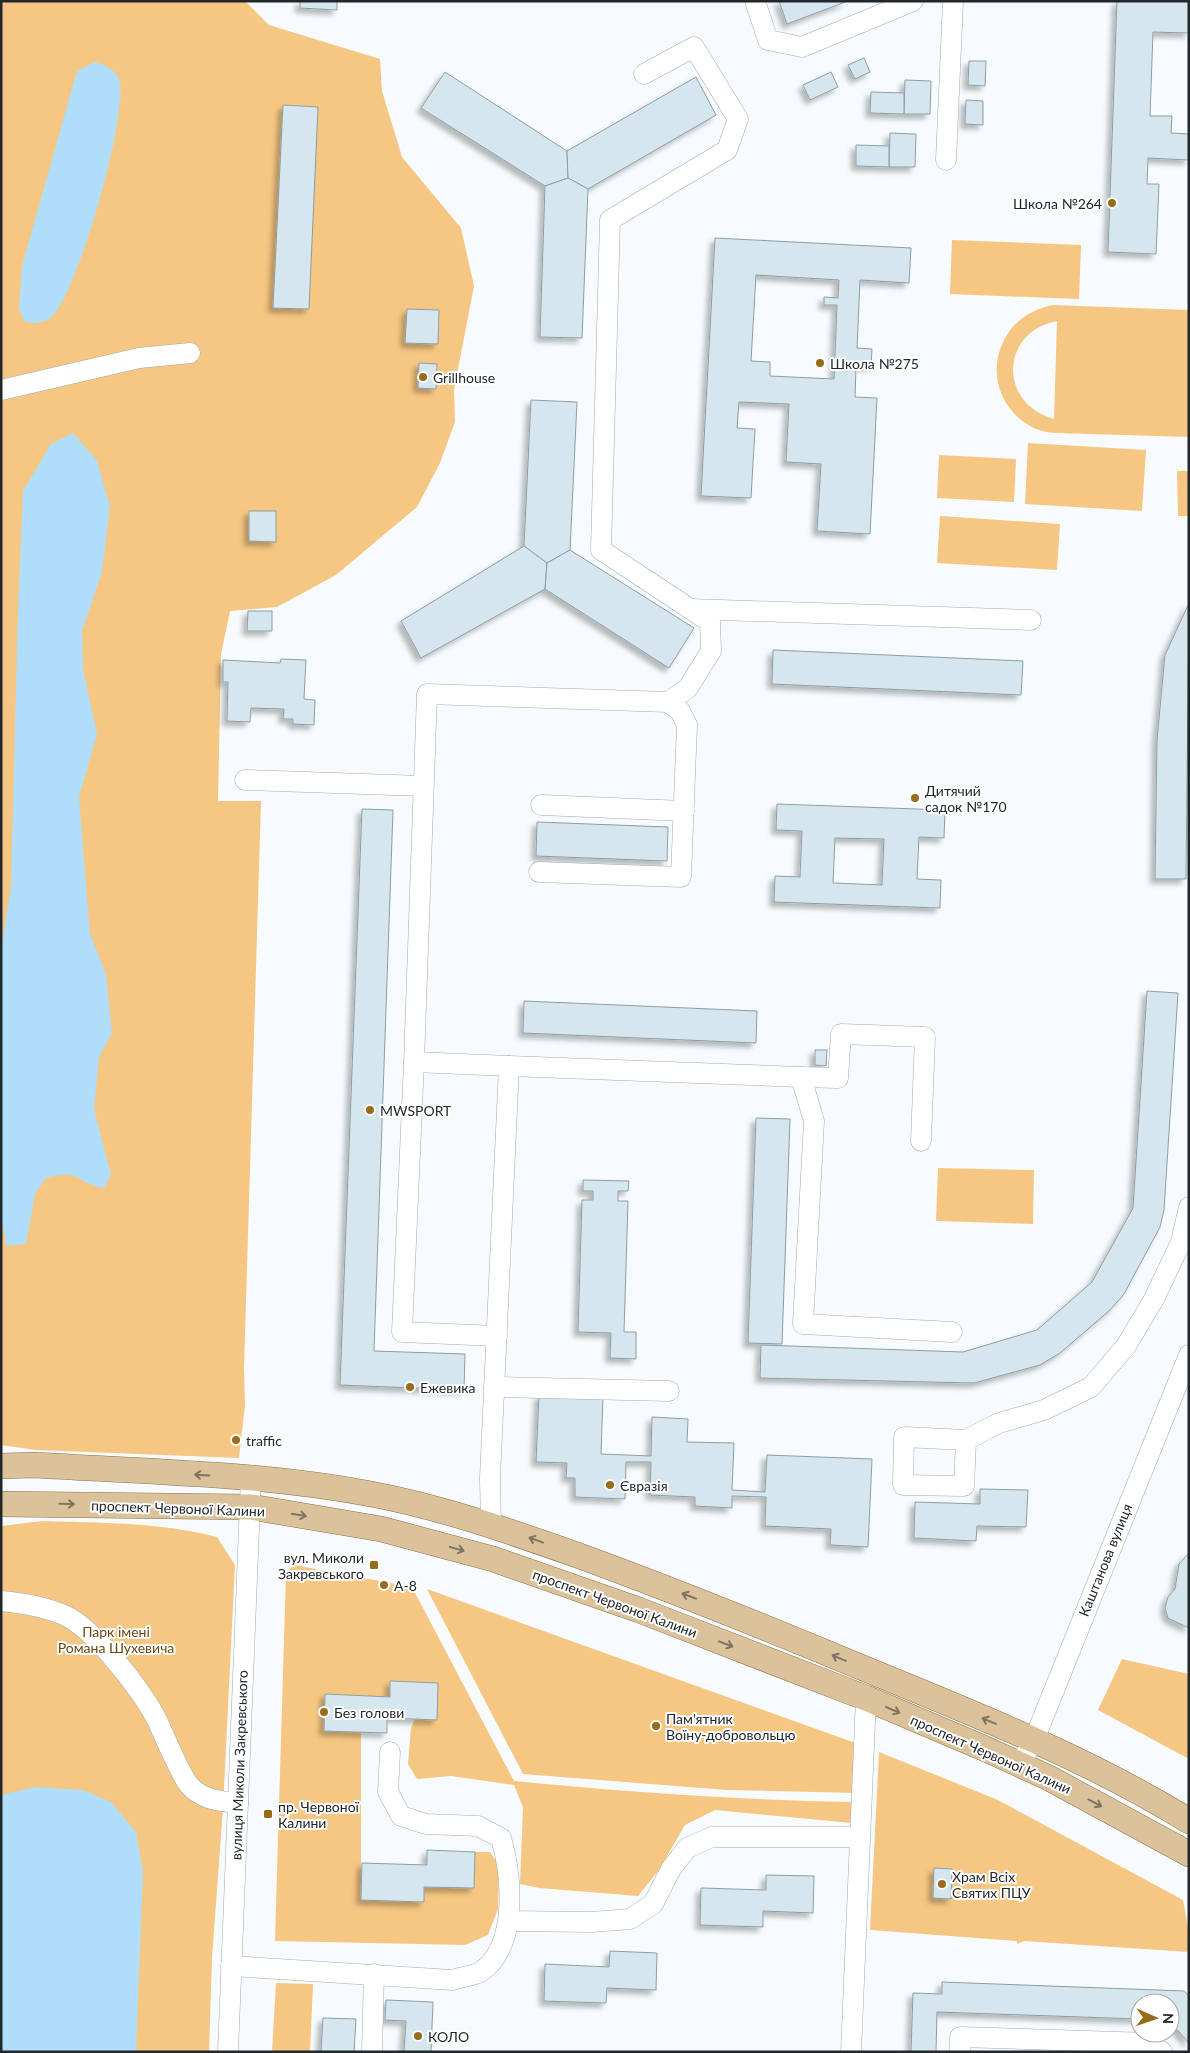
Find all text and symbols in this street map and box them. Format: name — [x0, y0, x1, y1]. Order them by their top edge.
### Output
place label: Школа №264 — [1013, 195, 1102, 212]
marker: Школа №264 — [1106, 197, 1118, 209]
place label: Школа №275 — [830, 355, 919, 372]
marker: Школа №275 — [814, 357, 826, 369]
place label: Grillhouse — [433, 369, 495, 386]
marker: Grillhouse — [417, 371, 429, 383]
place label: Дитячий садок №170 — [925, 782, 1007, 815]
marker: Дитячий садок №170 — [909, 792, 921, 804]
place label: MWSPORT — [380, 1102, 452, 1119]
marker: MWSPORT — [364, 1104, 376, 1116]
place label: Ежевика — [420, 1379, 475, 1396]
marker: Ежевика — [404, 1381, 416, 1393]
place label: traffic — [246, 1432, 282, 1449]
marker: traffic — [230, 1434, 242, 1446]
one-way arrow — [195, 1471, 211, 1480]
place label: Євразія — [620, 1477, 668, 1494]
marker: Євразія — [604, 1479, 616, 1491]
street label: проспект Червоної Калини — [91, 1496, 265, 1520]
one-way arrow — [59, 1499, 75, 1509]
street label: Каштанова вулиця — [1075, 1501, 1135, 1619]
one-way arrow — [290, 1511, 306, 1521]
one-way arrow — [529, 1535, 545, 1544]
one-way arrow — [449, 1545, 465, 1554]
place label: вул. Миколи Закревського — [278, 1549, 364, 1582]
marker: вул. Миколи Закревського — [368, 1559, 380, 1571]
street label: проспект Червоної Калини — [530, 1565, 700, 1641]
place label: А-8 — [394, 1577, 417, 1594]
marker: А-8 — [378, 1579, 390, 1591]
one-way arrow — [682, 1591, 697, 1600]
park label: Парк імені Романа Шухевича — [58, 1623, 174, 1656]
one-way arrow — [718, 1640, 733, 1649]
one-way arrow — [832, 1653, 847, 1662]
street label: вулиця Миколи Закревського — [227, 1670, 251, 1860]
place label: Без голови — [334, 1704, 404, 1721]
marker: Без голови — [318, 1706, 330, 1718]
one-way arrow — [885, 1706, 901, 1715]
place label: Пам'ятник Воїну-добровольцю — [666, 1710, 796, 1743]
street label: проспект Червоної Калини — [908, 1711, 1074, 1797]
one-way arrow — [982, 1715, 997, 1725]
marker: Пам'ятник Воїну-добровольцю — [650, 1720, 662, 1732]
place label: пр. Червоної Калини — [278, 1798, 360, 1831]
one-way arrow — [1087, 1798, 1102, 1808]
marker: пр. Червоної Калини — [262, 1808, 274, 1820]
place label: Храм Всіх Святих ПЦУ — [952, 1868, 1031, 1901]
marker: Храм Всіх Святих ПЦУ — [936, 1878, 948, 1890]
north arrow — [1130, 1993, 1180, 2043]
text: N — [1160, 2013, 1177, 2024]
place label: КОЛО — [428, 2028, 469, 2045]
marker: КОЛО — [412, 2030, 424, 2042]

